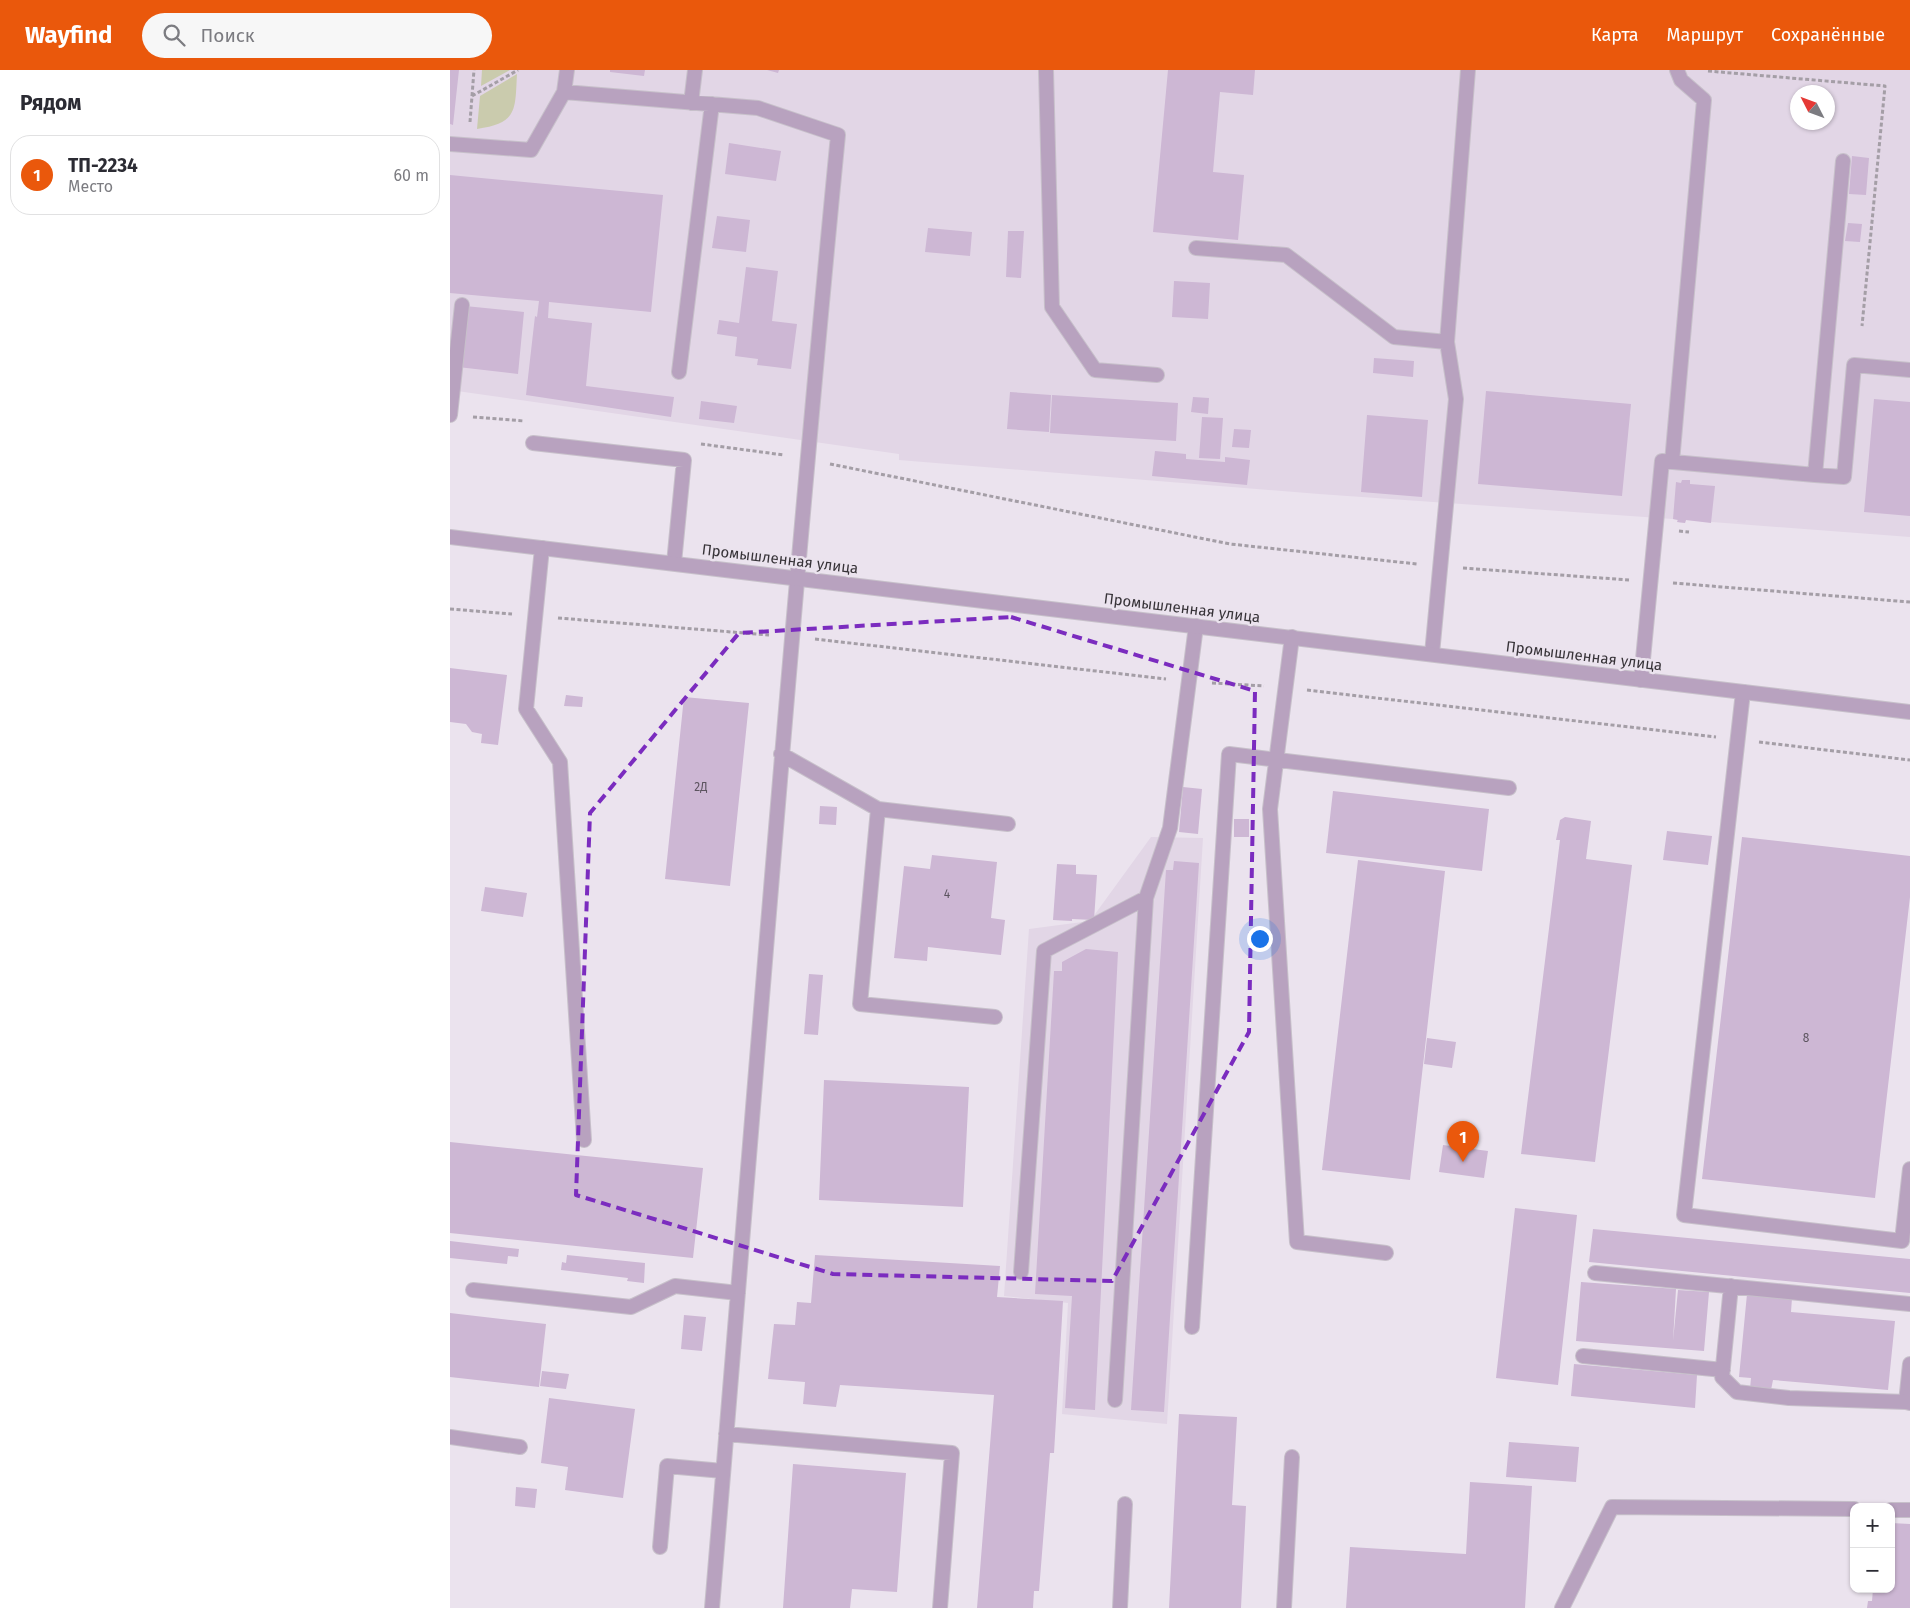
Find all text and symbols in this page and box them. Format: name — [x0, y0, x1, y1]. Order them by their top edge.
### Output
search box — [142, 13, 492, 58]
text: Wayfind — [25, 21, 112, 49]
icon: search — [160, 21, 188, 49]
text: Поиск — [200, 24, 255, 47]
text: Карта — [1591, 24, 1639, 46]
text: Маршрут — [1667, 24, 1743, 46]
text: Сохранённые — [1771, 24, 1885, 46]
north arrow — [1790, 85, 1835, 130]
text: Рядом — [20, 90, 81, 116]
text: ТП-2234 — [68, 154, 138, 177]
text: 1 — [33, 166, 41, 185]
text: 60 m — [394, 166, 429, 185]
text: Место — [68, 177, 113, 196]
street label: Промышленная улица — [701, 540, 859, 578]
street label: Промышленная улица — [1103, 589, 1261, 627]
street label: Промышленная улица — [1505, 637, 1663, 675]
house number: 2Д — [694, 780, 708, 794]
house number: 4 — [944, 887, 951, 901]
your location — [1247, 926, 1273, 952]
house number: 8 — [1803, 1031, 1810, 1045]
pin: 1 — [1447, 1121, 1479, 1162]
map controls — [1850, 1503, 1895, 1593]
button: + — [1850, 1503, 1895, 1548]
button: − — [1850, 1548, 1895, 1593]

